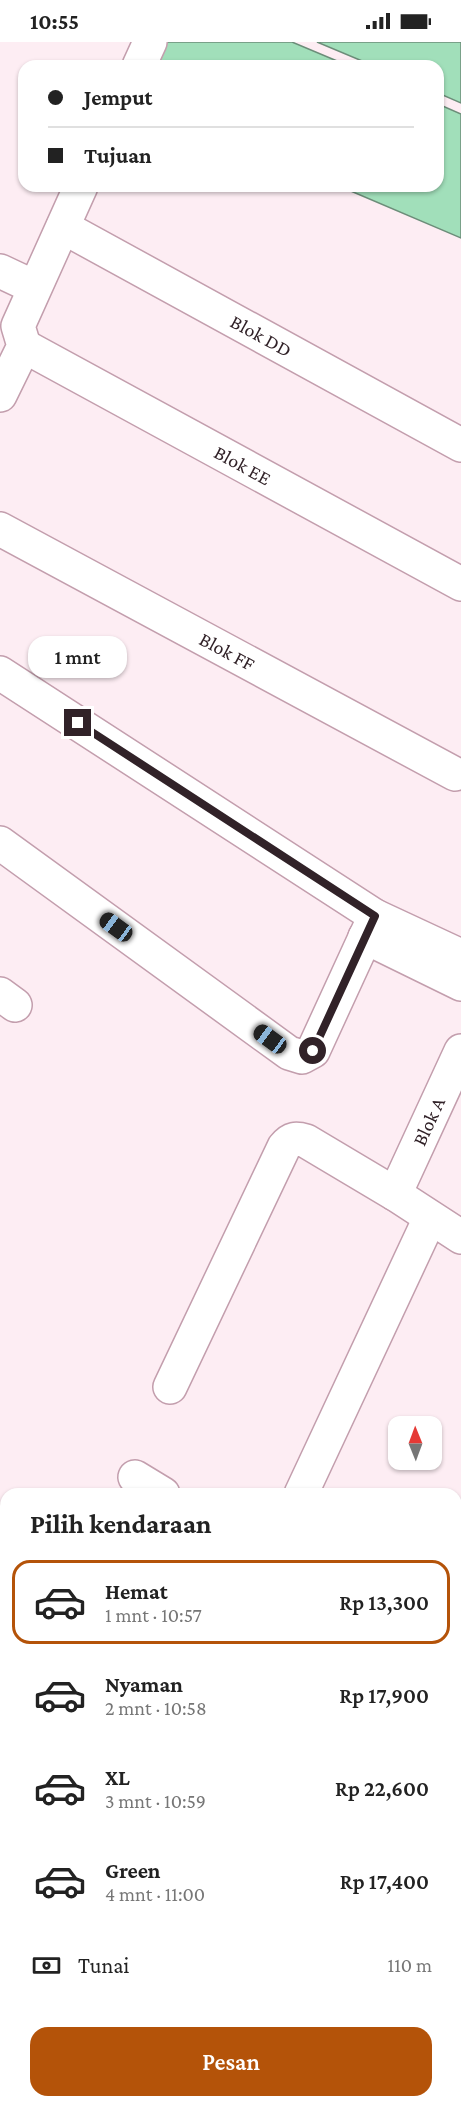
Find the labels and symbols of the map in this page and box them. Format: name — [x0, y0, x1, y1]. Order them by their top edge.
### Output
street label: Blok DD — [227, 310, 295, 361]
street label: Blok EE — [211, 441, 275, 489]
street label: Blok FF — [196, 628, 259, 675]
callout: 1 mnt — [28, 636, 128, 678]
route end — [64, 709, 91, 736]
car — [96, 909, 136, 945]
car — [250, 1021, 290, 1057]
route start — [299, 1037, 326, 1064]
street label: Blok A — [408, 1093, 449, 1149]
north arrow — [388, 1416, 442, 1470]

